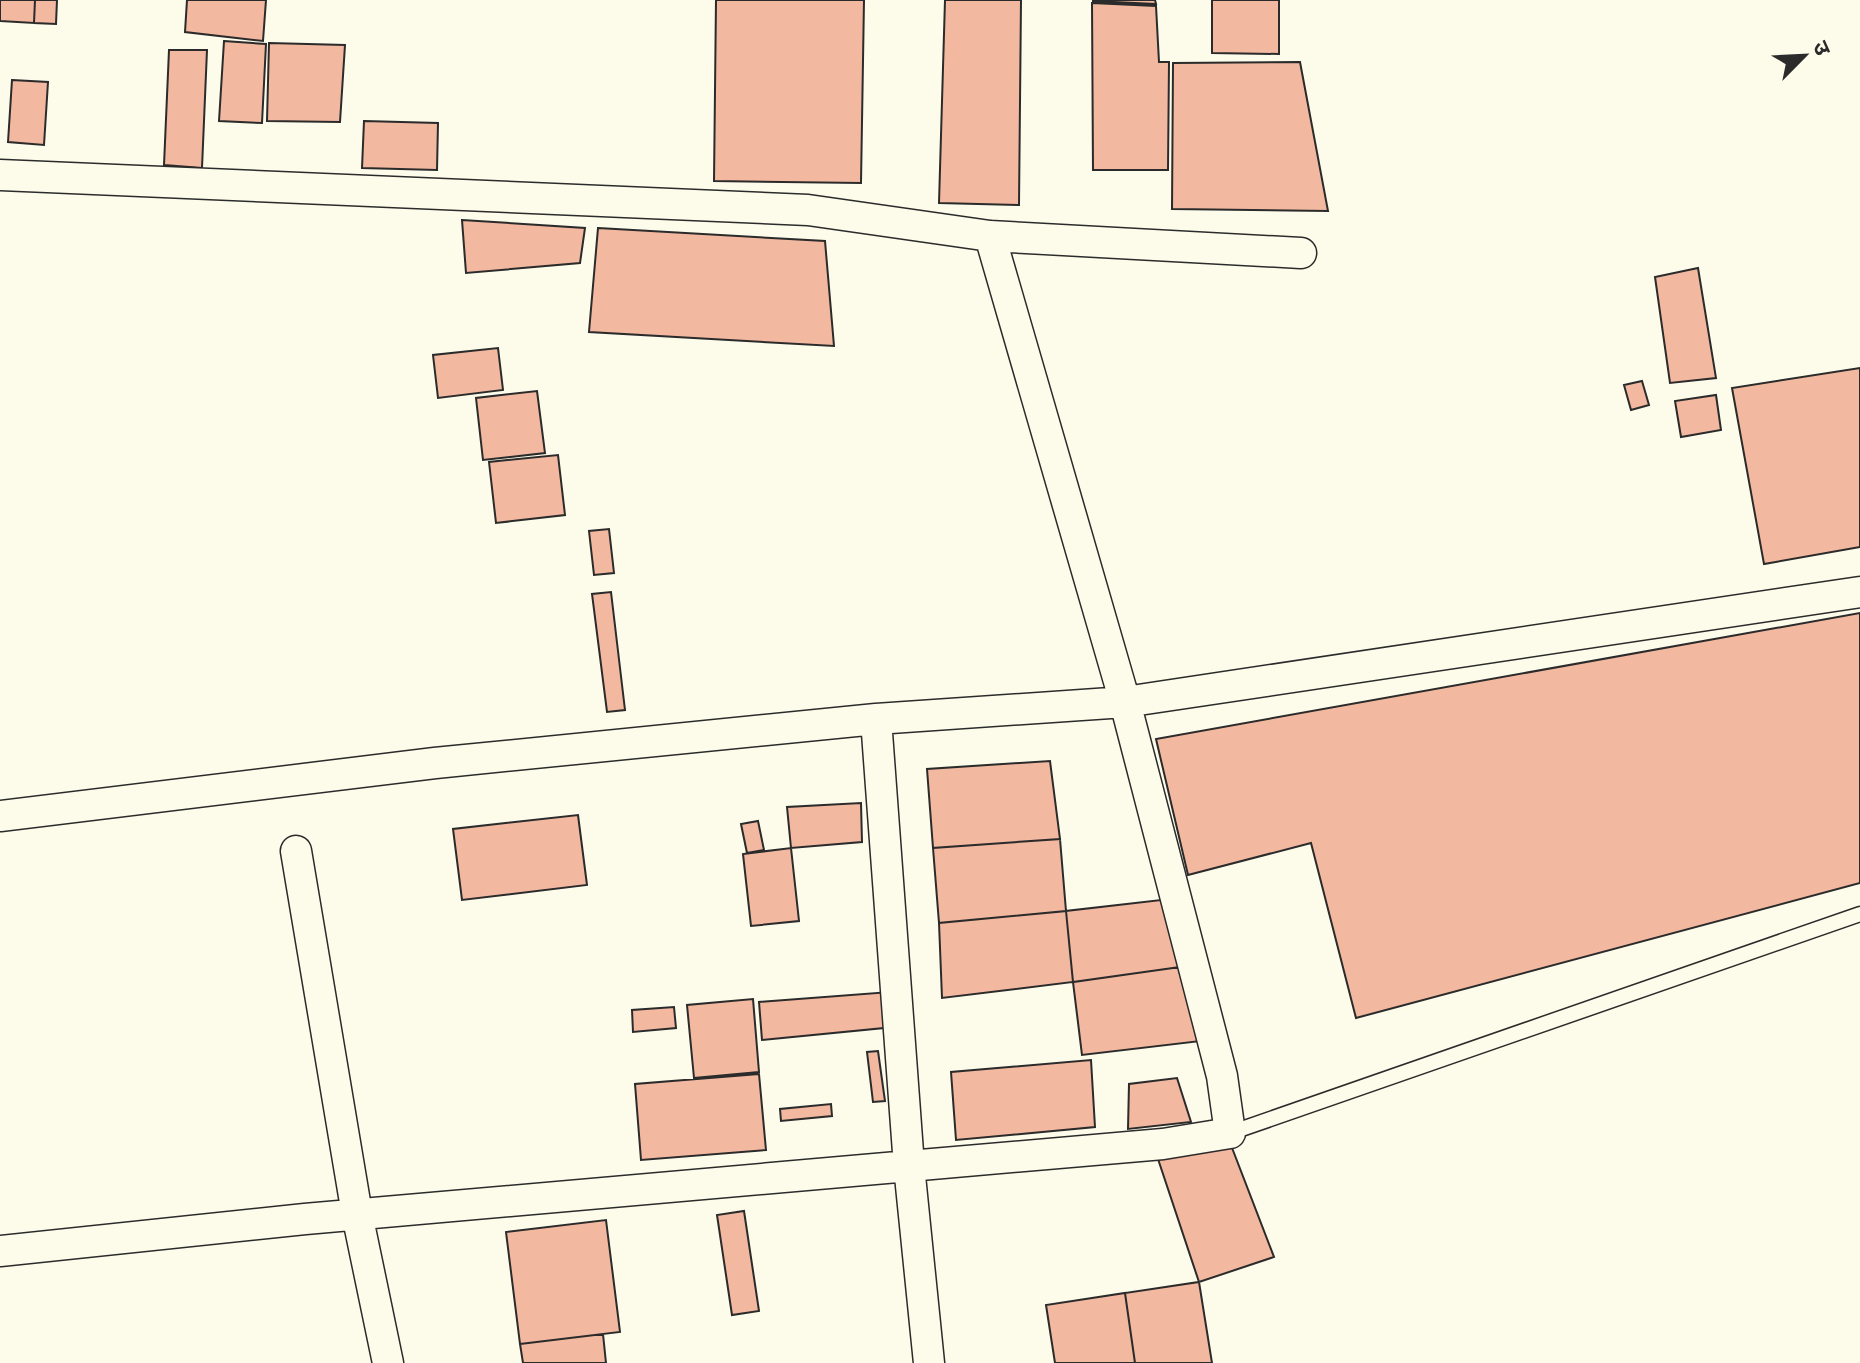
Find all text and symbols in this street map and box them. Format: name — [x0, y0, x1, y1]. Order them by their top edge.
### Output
north arrow — [1764, 16, 1844, 96]
text: उ — [1807, 36, 1838, 60]

